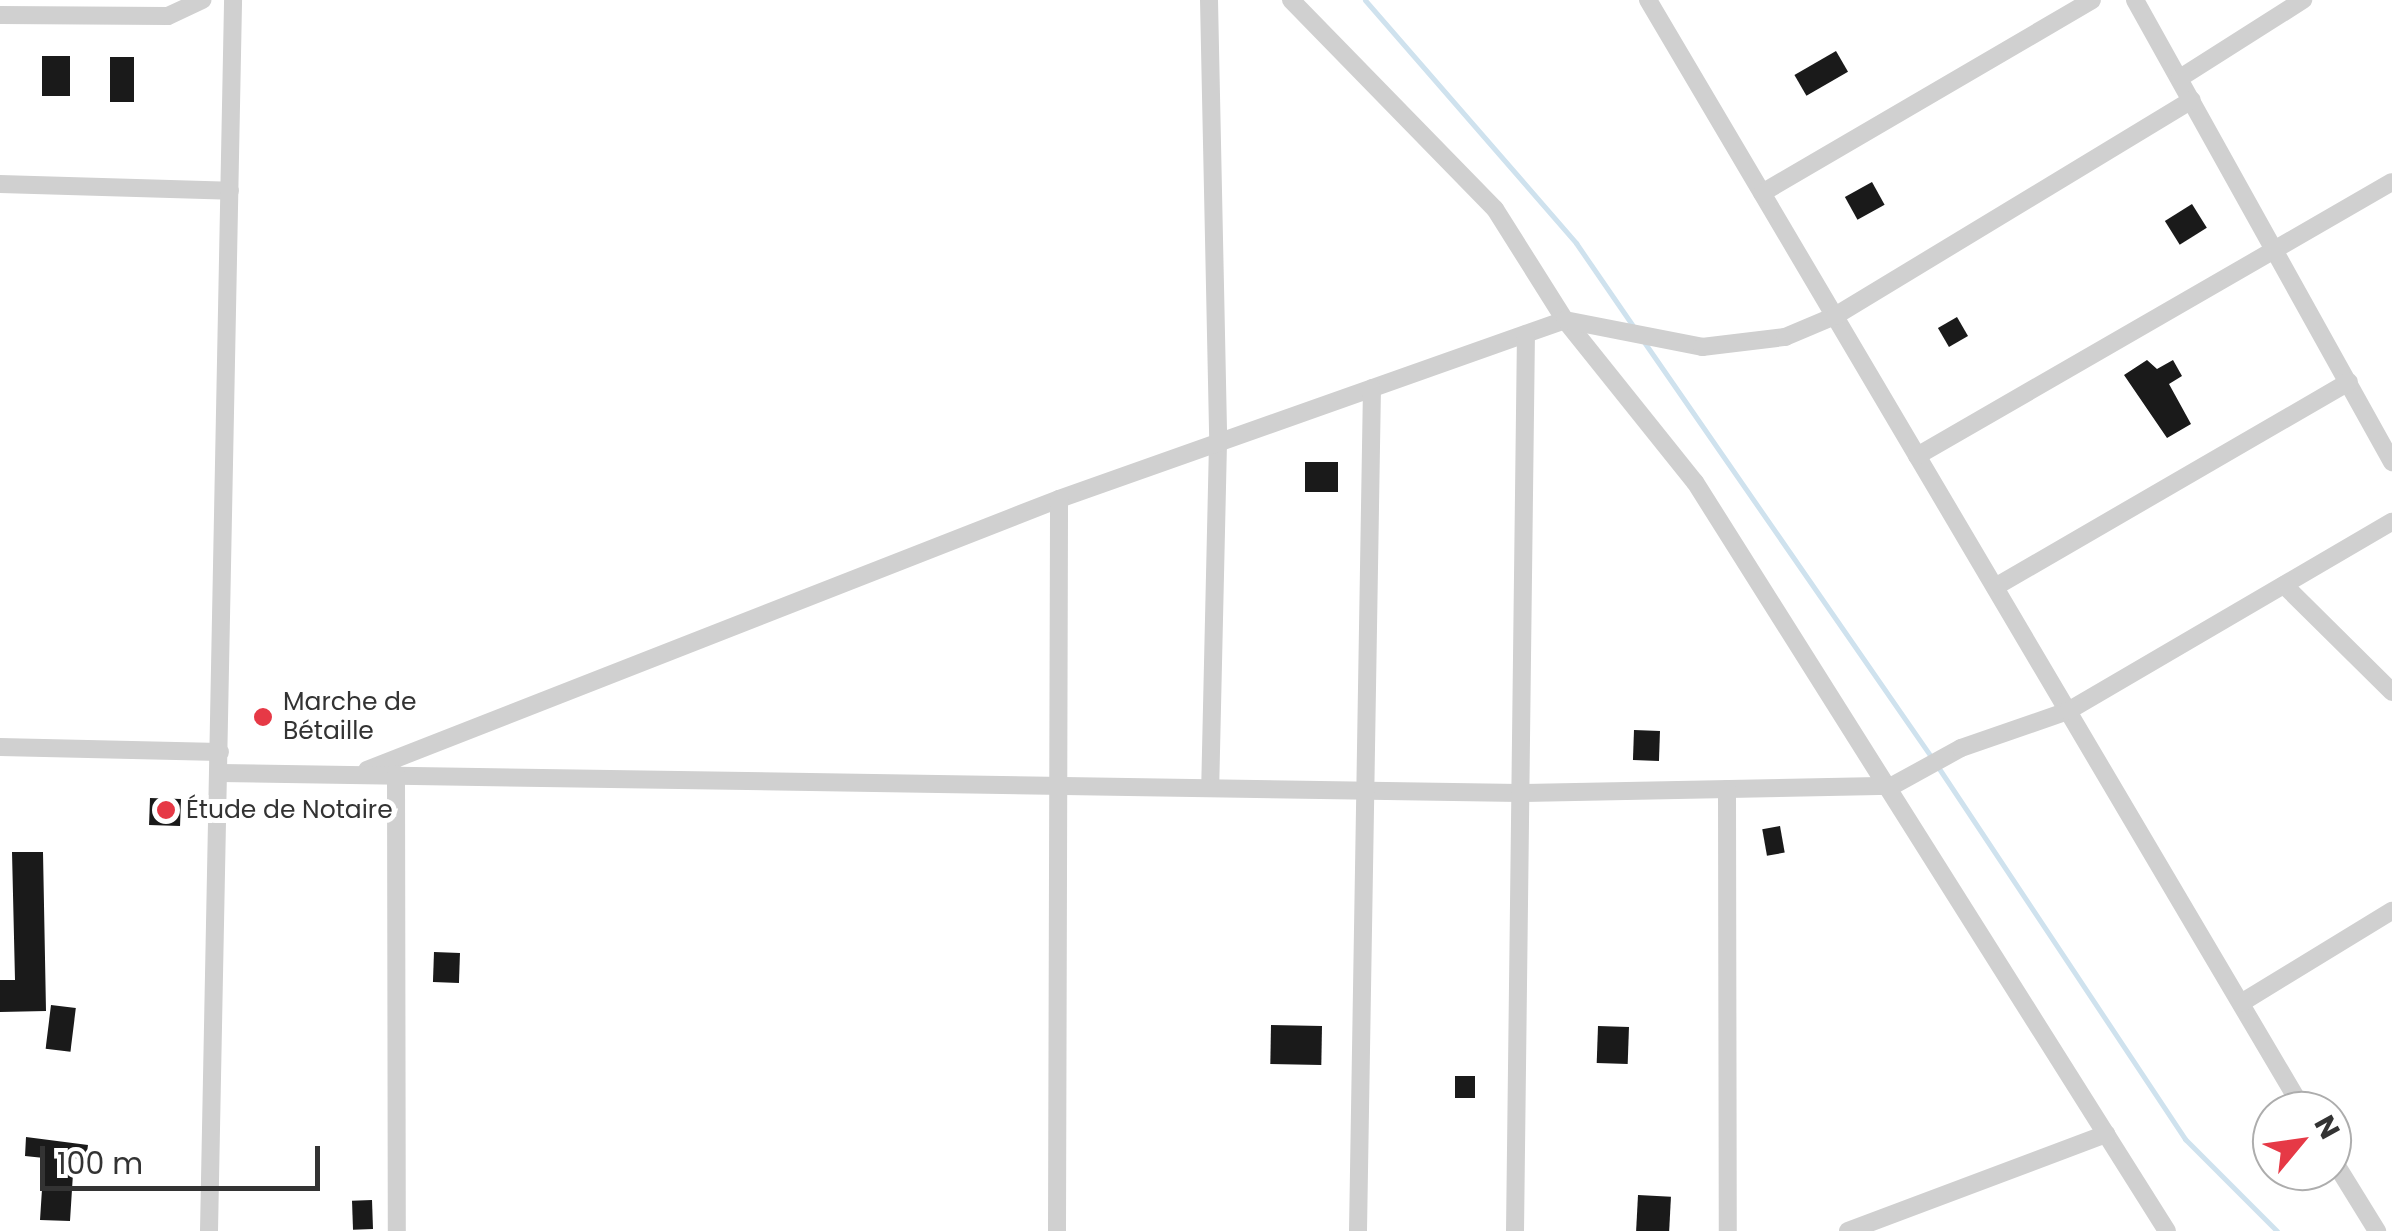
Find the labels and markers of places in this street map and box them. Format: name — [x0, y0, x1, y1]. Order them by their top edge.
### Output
place label: Marche de Bétaille — [283, 688, 416, 747]
marker: Marche de Bétaille — [252, 706, 274, 728]
place label: Étude de Notaire — [186, 795, 393, 825]
marker: Étude de Notaire — [155, 799, 177, 821]

